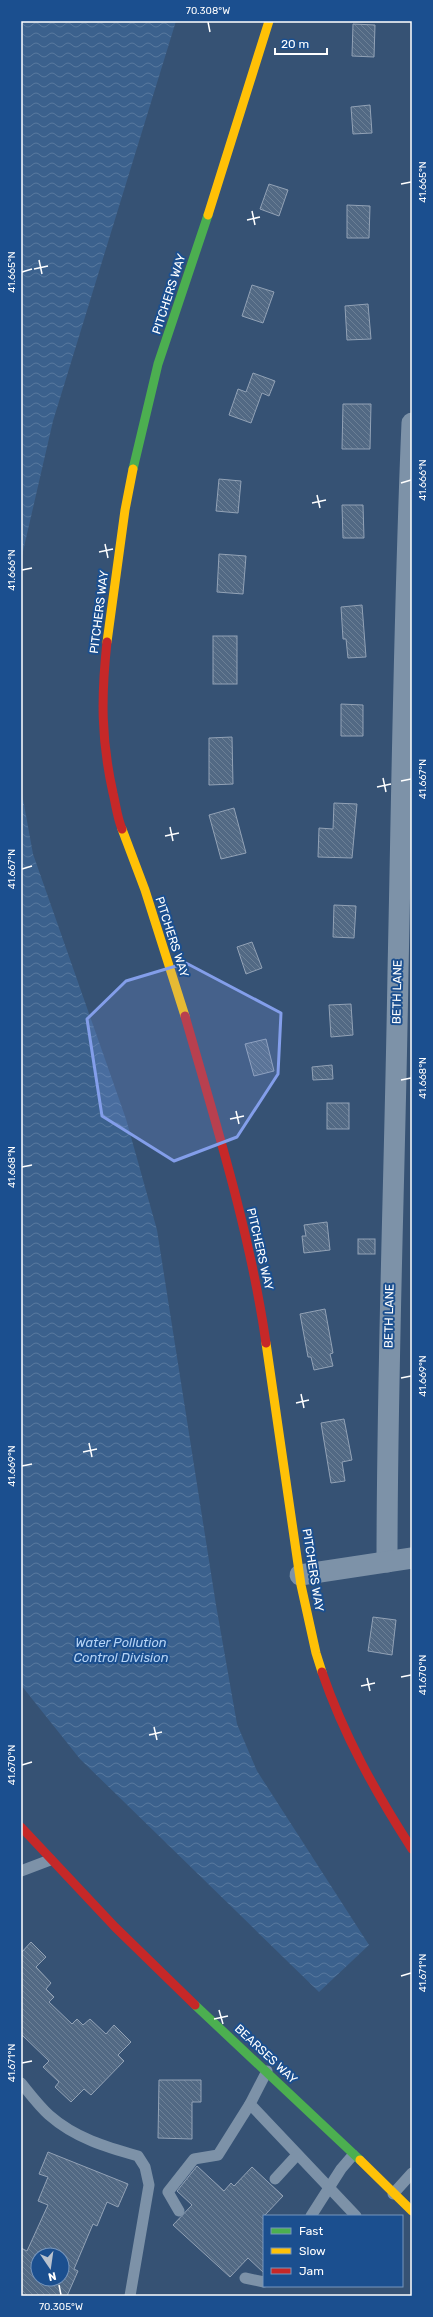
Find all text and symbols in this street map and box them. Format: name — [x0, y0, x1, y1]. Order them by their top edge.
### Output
text: 70.308°W — [186, 5, 230, 17]
scale bar — [275, 30, 327, 56]
text: 20 m — [281, 37, 309, 51]
text: 41.665°N — [417, 161, 429, 203]
text: 41.665°N — [6, 251, 18, 293]
street label: PITCHERS WAY — [149, 252, 189, 336]
text: 41.666°N — [417, 459, 429, 501]
text: 41.666°N — [6, 549, 18, 591]
street label: PITCHERS WAY — [87, 569, 111, 654]
text: 41.667°N — [417, 759, 429, 799]
text: 41.667°N — [6, 849, 18, 889]
street label: PITCHERS WAY — [152, 895, 192, 979]
street label: BETH LANE — [389, 960, 405, 1024]
text: 41.668°N — [417, 1057, 429, 1099]
text: 41.668°N — [6, 1146, 18, 1188]
street label: PITCHERS WAY — [244, 1207, 276, 1292]
street label: BETH LANE — [381, 1284, 397, 1348]
text: 41.669°N — [417, 1355, 429, 1397]
text: 41.669°N — [6, 1445, 18, 1487]
street label: PITCHERS WAY — [300, 1527, 327, 1613]
water label: Water Pollution Control Division — [73, 1635, 169, 1665]
text: 41.670°N — [417, 1655, 429, 1695]
text: 41.670°N — [6, 1745, 18, 1785]
text: 41.671°N — [417, 1954, 429, 1992]
street label: BEARSES WAY — [232, 2021, 300, 2087]
text: 41.671°N — [6, 2044, 18, 2082]
legend — [263, 2215, 403, 2287]
text: Fast — [299, 2224, 323, 2238]
text: Slow — [299, 2244, 326, 2258]
north arrow — [30, 2247, 70, 2287]
text: Jam — [299, 2264, 324, 2278]
text: N — [47, 2269, 57, 2283]
text: 70.305°W — [39, 2301, 83, 2313]

